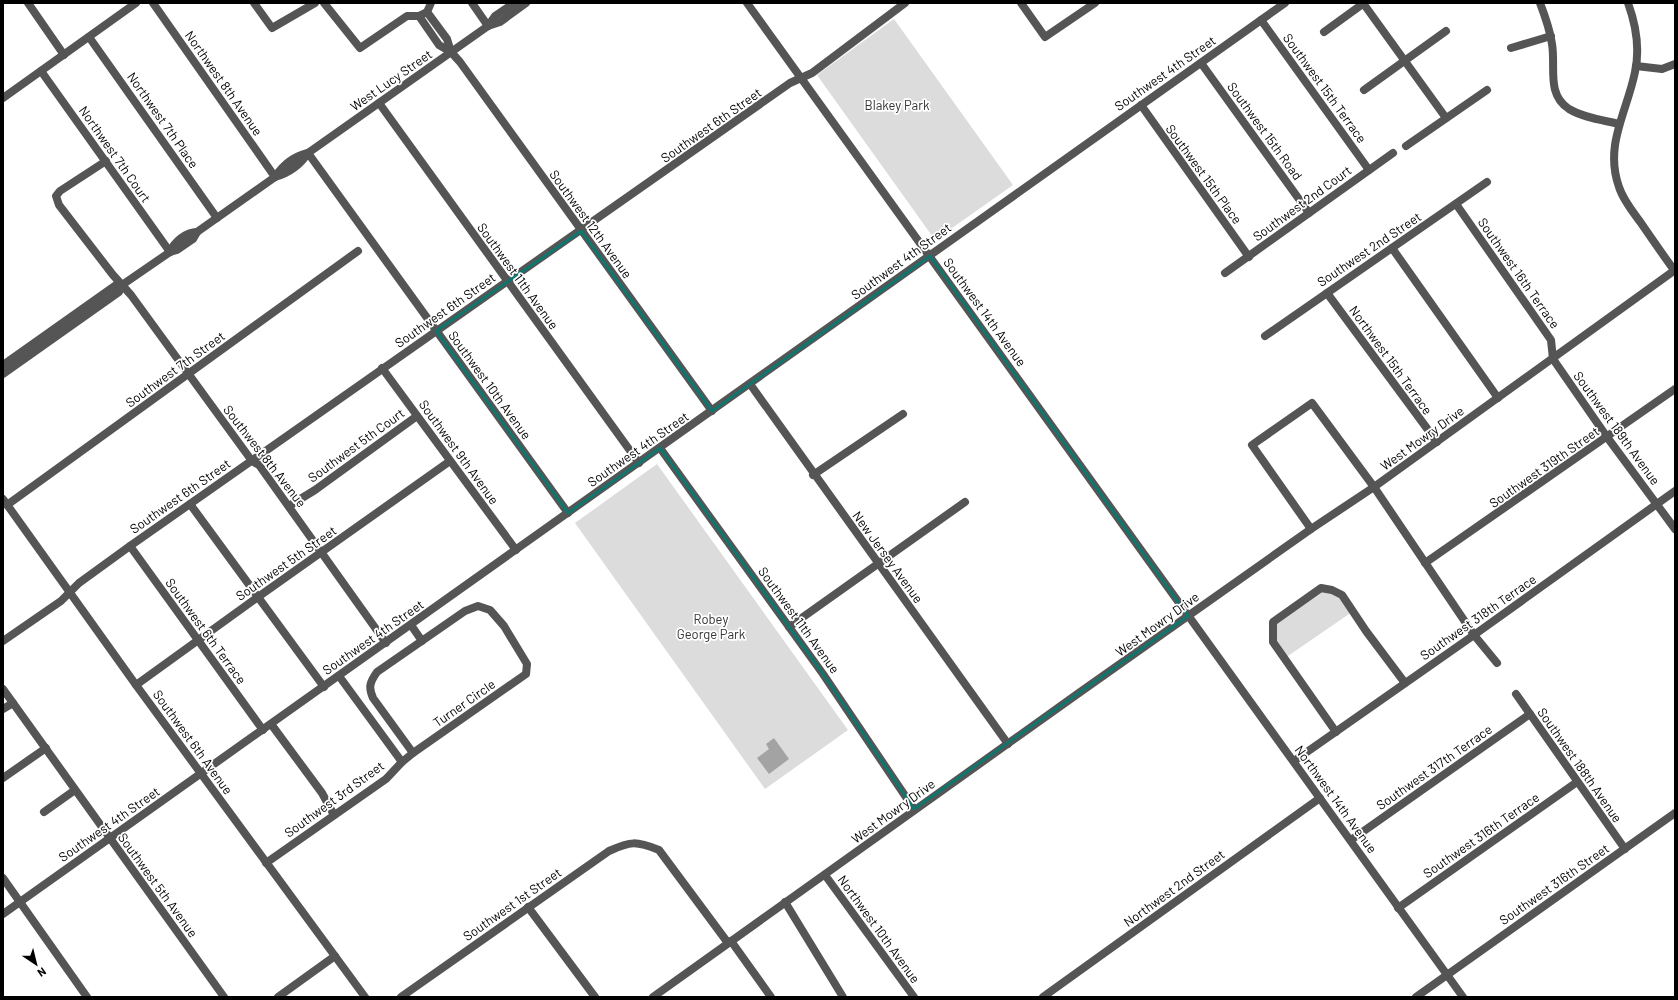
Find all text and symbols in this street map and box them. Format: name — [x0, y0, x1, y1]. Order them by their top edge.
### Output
street label: Northwest 8th Avenue — [182, 27, 266, 139]
street label: Southwest 15th Terrace — [1280, 30, 1370, 146]
street label: Southwest 4th Street — [1111, 32, 1219, 114]
street label: West Lucy Street — [347, 46, 435, 114]
street label: Northwest 7th Place — [124, 69, 202, 171]
street label: Southwest 15th Road — [1224, 79, 1306, 183]
street label: Southwest 6th Street — [658, 84, 764, 166]
park label: Blakey Park — [865, 97, 930, 113]
street label: Northwest 7th Court — [76, 103, 154, 205]
street label: Southwest 15th Place — [1162, 121, 1246, 227]
street label: Southwest 2nd Court — [1250, 162, 1354, 244]
street label: Southwest 12th Avenue — [546, 167, 636, 281]
street label: Southwest 2nd Street — [1314, 208, 1424, 290]
street label: Southwest 16th Terrace — [1475, 215, 1563, 332]
street label: Southwest 4th Street — [848, 219, 954, 303]
street label: Southwest 11th Avenue — [474, 220, 562, 332]
street label: Southwest 14th Avenue — [940, 255, 1030, 369]
street label: Southwest 6th Street — [392, 269, 498, 351]
street label: Northwest 15th Terrace — [1346, 302, 1436, 418]
street label: Southwest 7th Street — [122, 328, 228, 410]
street label: Southwest 10th Avenue — [445, 328, 535, 442]
street label: Southwest 189th Avenue — [1570, 368, 1664, 488]
street label: Southwest 9th Avenue — [416, 397, 502, 507]
street label: Southwest 8th Avenue — [220, 402, 310, 510]
street label: West Mowry Drive — [1377, 402, 1467, 474]
street label: Southwest 5th Court — [305, 405, 407, 485]
street label: Southwest 4th Street — [584, 408, 692, 490]
street label: Southwest 319th Street — [1486, 423, 1602, 511]
street label: Southwest 6th Street — [127, 455, 233, 537]
street label: New Jersey Avenue — [849, 508, 927, 606]
street label: Southwest 5th Street — [233, 522, 339, 604]
street label: Southwest 11th Avenue — [755, 564, 843, 676]
street label: Southwest 318th Terrace — [1417, 571, 1539, 663]
street label: Southwest 6th Terrace — [162, 575, 250, 687]
street label: West Mowry Drive — [1112, 588, 1202, 660]
street label: Southwest 4th Street — [319, 596, 427, 678]
park label: Robey George Park — [677, 611, 746, 642]
street label: Turner Circle — [430, 676, 498, 730]
street label: Southwest 6th Avenue — [150, 687, 236, 797]
street label: Southwest 188th Avenue — [1534, 704, 1626, 826]
street label: Southwest 317th Terrace — [1373, 721, 1495, 813]
street label: Northwest 14th Avenue — [1292, 742, 1381, 856]
street label: Southwest 3rd Street — [281, 757, 387, 841]
street label: West Mowry Drive — [848, 775, 938, 847]
street label: Southwest 4th Street — [55, 783, 163, 865]
street label: Southwest 316th Terrace — [1420, 789, 1542, 881]
street label: Southwest 5th Avenue — [115, 830, 201, 940]
street label: Southwest 316th Street — [1496, 840, 1612, 928]
street label: Northwest 2nd Street — [1120, 846, 1228, 930]
street label: Southwest 1st Street — [460, 864, 564, 944]
street label: Northwest 10th Avenue — [834, 872, 924, 986]
north arrow — [16, 944, 56, 984]
text: N — [35, 965, 49, 980]

